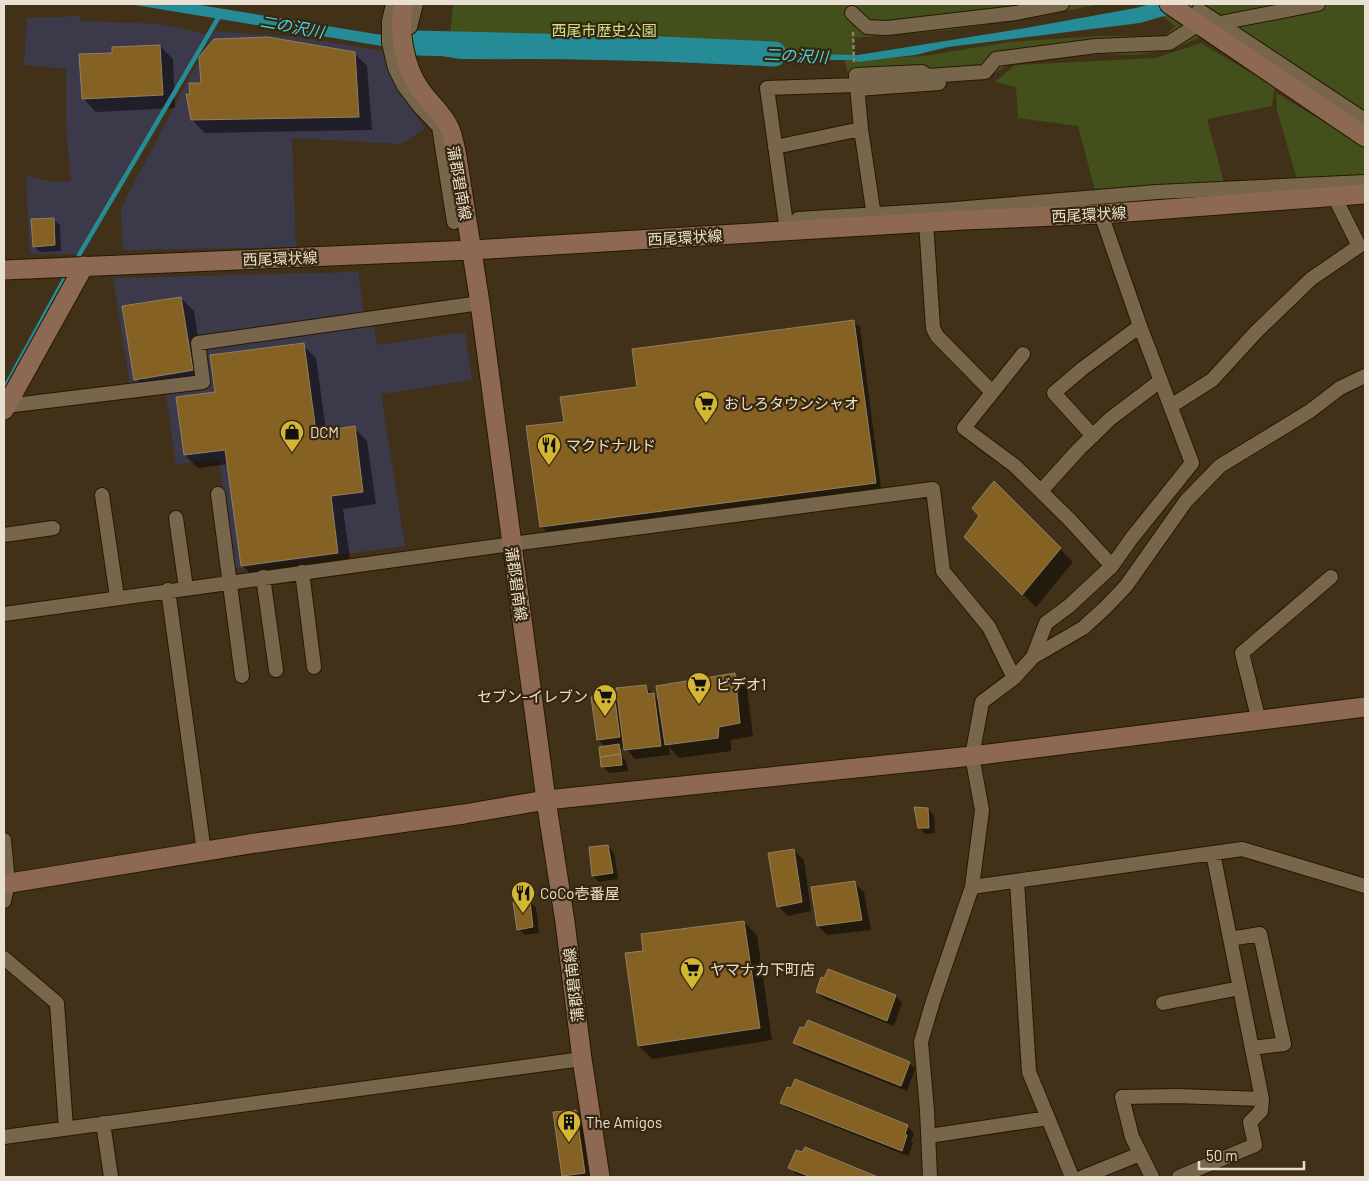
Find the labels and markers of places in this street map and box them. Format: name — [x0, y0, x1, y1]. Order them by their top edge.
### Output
supermarket icon: おしろタウンシャオ — [693, 390, 719, 424]
place label: おしろタウンシャオ — [724, 394, 859, 412]
shop icon: DCM — [279, 419, 305, 453]
place label: DCM — [310, 423, 339, 441]
restaurant icon: マクドナルド — [536, 432, 562, 466]
place label: マクドナルド — [566, 436, 656, 454]
supermarket icon: ビデオ1 — [686, 671, 712, 705]
place label: ビデオ1 — [716, 675, 766, 693]
supermarket icon: セブン-イレブン — [592, 683, 618, 717]
place label: セブン-イレブン — [477, 687, 588, 705]
restaurant icon: CoCo壱番屋 — [510, 880, 536, 914]
place label: CoCo壱番屋 — [540, 884, 620, 902]
supermarket icon: ヤマナカ下町店 — [679, 956, 705, 990]
place label: ヤマナカ下町店 — [710, 960, 815, 978]
building icon: The Amigos — [556, 1109, 582, 1143]
place label: The Amigos — [586, 1113, 662, 1131]

